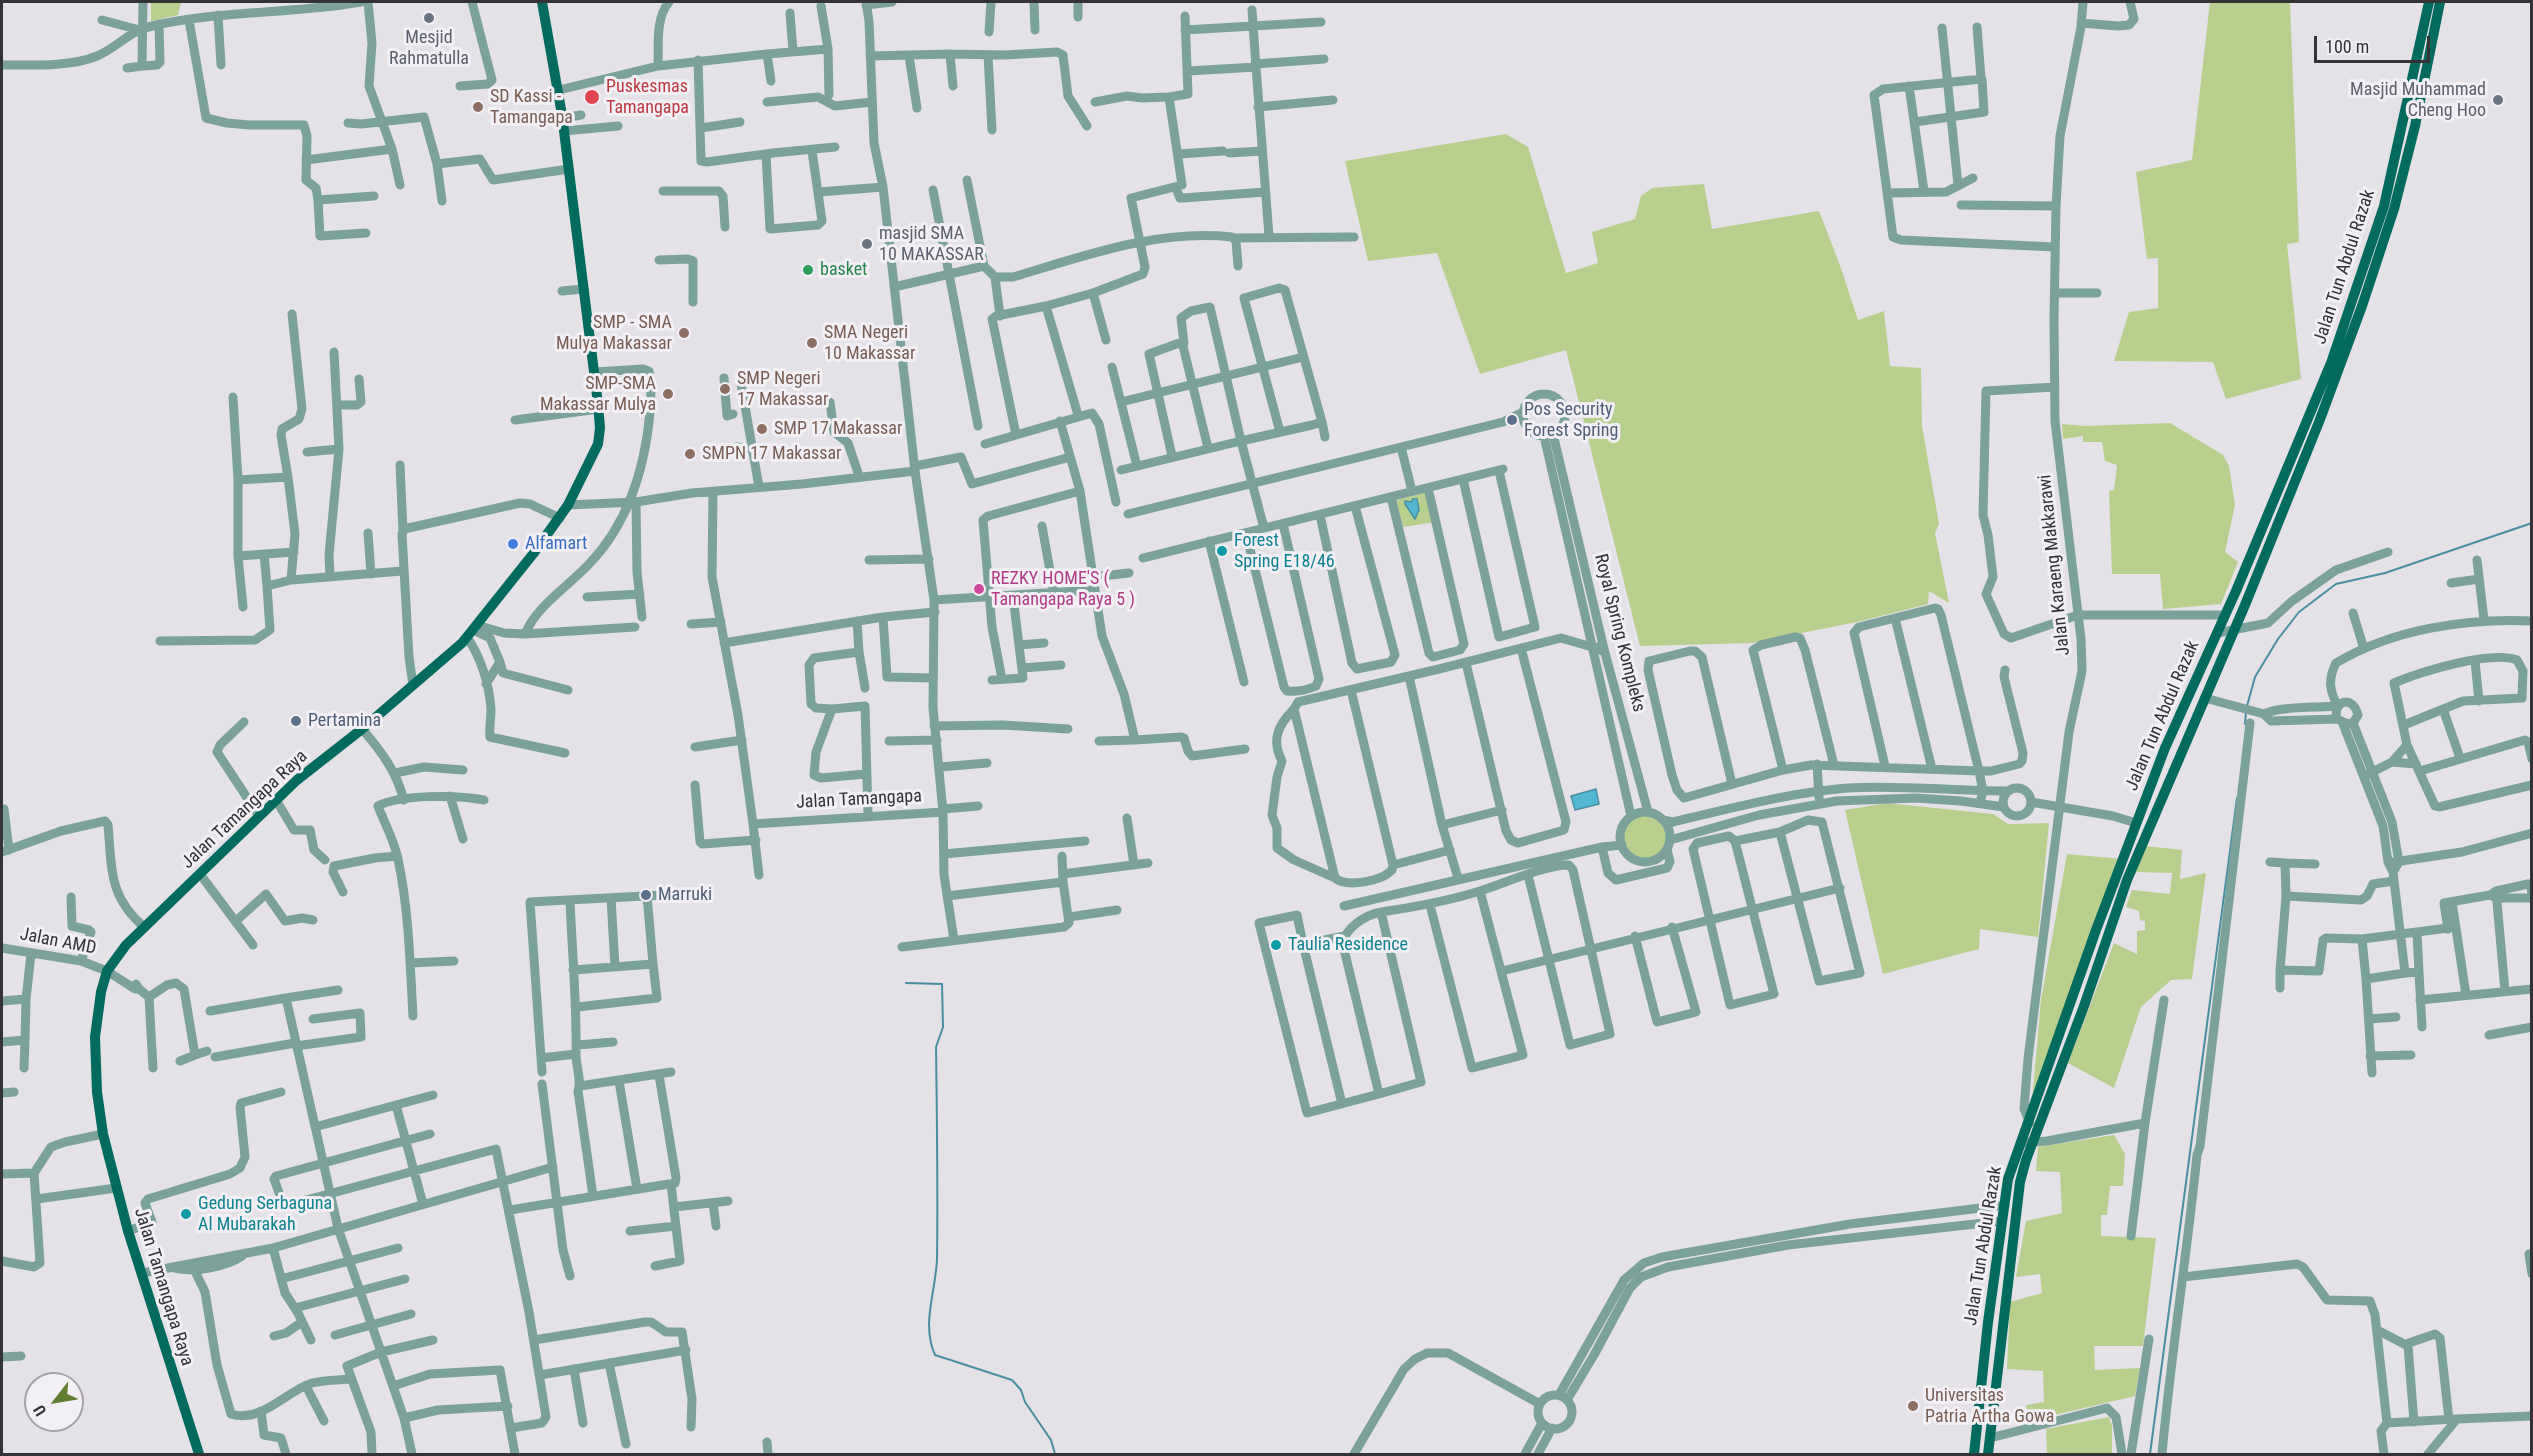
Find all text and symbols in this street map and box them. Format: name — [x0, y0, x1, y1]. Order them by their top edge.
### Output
marker: Mesjid Rahmatulla — [422, 11, 436, 25]
scale bar — [2317, 24, 2432, 62]
place label: Mesjid Rahmatulla — [389, 27, 469, 70]
text: 100 m — [2325, 36, 2369, 57]
place label: Puskesmas Tamangapa — [606, 76, 689, 118]
place label: Masjid Muhammad Cheng Hoo — [2350, 79, 2486, 122]
place label: SD Kassi - Tamangapa — [490, 86, 573, 128]
marker: Puskesmas Tamangapa — [583, 88, 601, 106]
marker: Masjid Muhammad Cheng Hoo — [2491, 93, 2505, 107]
marker: SD Kassi - Tamangapa — [471, 100, 485, 114]
street label: Jalan Tun Abdul Razak — [2310, 187, 2380, 347]
place label: masjid SMA 10 MAKASSAR — [879, 223, 984, 266]
marker: masjid SMA 10 MAKASSAR — [860, 237, 874, 251]
place label: basket — [820, 259, 867, 281]
marker: basket — [801, 263, 815, 277]
place label: SMP - SMA Mulya Makassar — [556, 312, 672, 354]
place label: SMA Negeri 10 Makassar — [824, 322, 915, 364]
marker: SMP - SMA Mulya Makassar — [677, 326, 691, 340]
marker: SMA Negeri 10 Makassar — [805, 336, 819, 350]
place label: SMP Negeri 17 Makassar — [737, 368, 828, 410]
place label: SMP-SMA Makassar Mulya — [540, 373, 656, 416]
marker: SMP Negeri 17 Makassar — [718, 382, 732, 396]
marker: SMP-SMA Makassar Mulya — [661, 387, 675, 401]
place label: Pos Security Forest Spring — [1524, 399, 1618, 442]
marker: Pos Security Forest Spring — [1505, 413, 1519, 427]
place label: SMP 17 Makassar — [774, 418, 902, 440]
marker: SMP 17 Makassar — [755, 422, 769, 436]
place label: SMPN 17 Makassar — [702, 443, 842, 465]
marker: SMPN 17 Makassar — [683, 447, 697, 461]
street label: Jalan Karaeng Makkarawi — [2035, 473, 2075, 657]
place label: Forest Spring E18/46 — [1234, 530, 1335, 572]
place label: Alfamart — [525, 533, 587, 555]
marker: Alfamart — [506, 537, 520, 551]
marker: Forest Spring E18/46 — [1215, 544, 1229, 558]
street label: Royal Spring Kompleks — [1589, 552, 1649, 714]
place label: REZKY HOME'S ( Tamangapa Raya 5 ) — [991, 568, 1135, 610]
marker: REZKY HOME'S ( Tamangapa Raya 5 ) — [972, 582, 986, 596]
street label: Jalan Tun Abdul Razak — [2122, 638, 2204, 794]
place label: Pertamina — [308, 710, 381, 732]
marker: Pertamina — [289, 714, 303, 728]
street label: Jalan Tamangapa Raya — [178, 746, 312, 874]
street label: Jalan Tamangapa — [796, 786, 922, 814]
place label: Marruki — [658, 884, 712, 906]
marker: Marruki — [639, 888, 653, 902]
street label: Jalan AMD — [18, 924, 98, 960]
place label: Taulia Residence — [1288, 934, 1408, 956]
marker: Taulia Residence — [1269, 938, 1283, 952]
street label: Jalan Tun Abdul Razak — [1961, 1165, 2007, 1327]
place label: Gedung Serbaguna Al Mubarakah — [198, 1193, 332, 1236]
street label: Jalan Tamangapa Raya — [129, 1205, 197, 1369]
marker: Gedung Serbaguna Al Mubarakah — [179, 1207, 193, 1221]
north arrow — [24, 1372, 84, 1432]
place label: Universitas Patria Artha Gowa — [1925, 1385, 2054, 1428]
marker: Universitas Patria Artha Gowa — [1906, 1399, 1920, 1413]
text: U — [29, 1402, 50, 1419]

